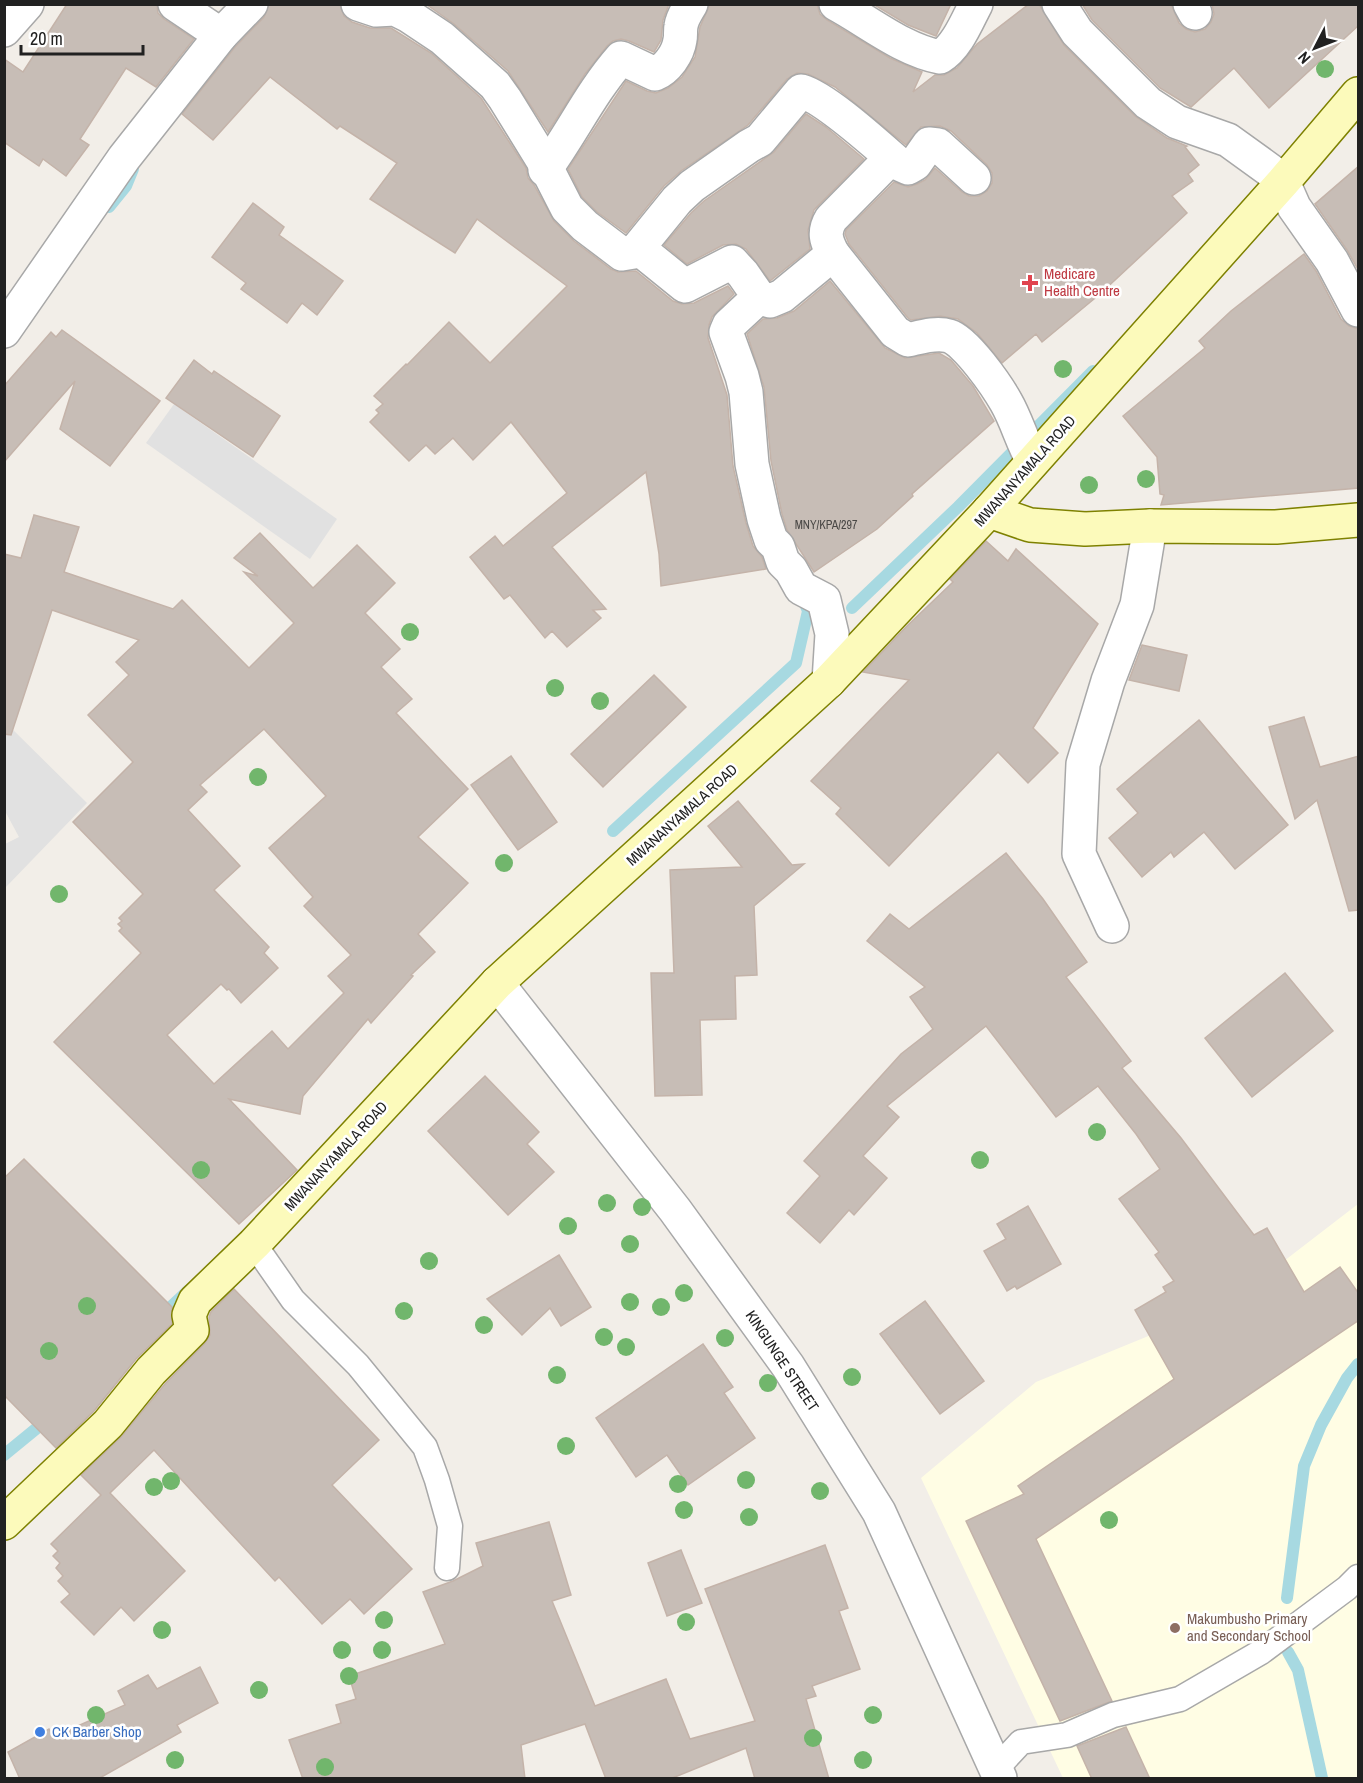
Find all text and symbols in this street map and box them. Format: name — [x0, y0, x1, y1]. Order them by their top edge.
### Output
scale bar — [21, 18, 142, 56]
north arrow — [1285, 18, 1345, 78]
text: 20 m — [30, 26, 63, 51]
text: N — [1293, 47, 1315, 69]
place label: Medicare Health Centre — [1044, 263, 1120, 301]
marker: Medicare Health Centre — [1021, 274, 1039, 292]
street label: MWANANYAMALA ROAD — [969, 410, 1080, 531]
house number: MNY/KPA/297 — [795, 517, 858, 533]
street label: MWANANYAMALA ROAD — [622, 759, 742, 870]
street label: MWANANYAMALA ROAD — [279, 1096, 392, 1215]
street label: KINGUNGE STREET — [741, 1306, 824, 1416]
place label: Makumbusho Primary and Secondary School — [1187, 1608, 1311, 1646]
marker: Makumbusho Primary and Secondary School — [1168, 1621, 1182, 1635]
place label: CK Barber Shop — [52, 1721, 142, 1742]
marker: CK Barber Shop — [33, 1725, 47, 1739]

